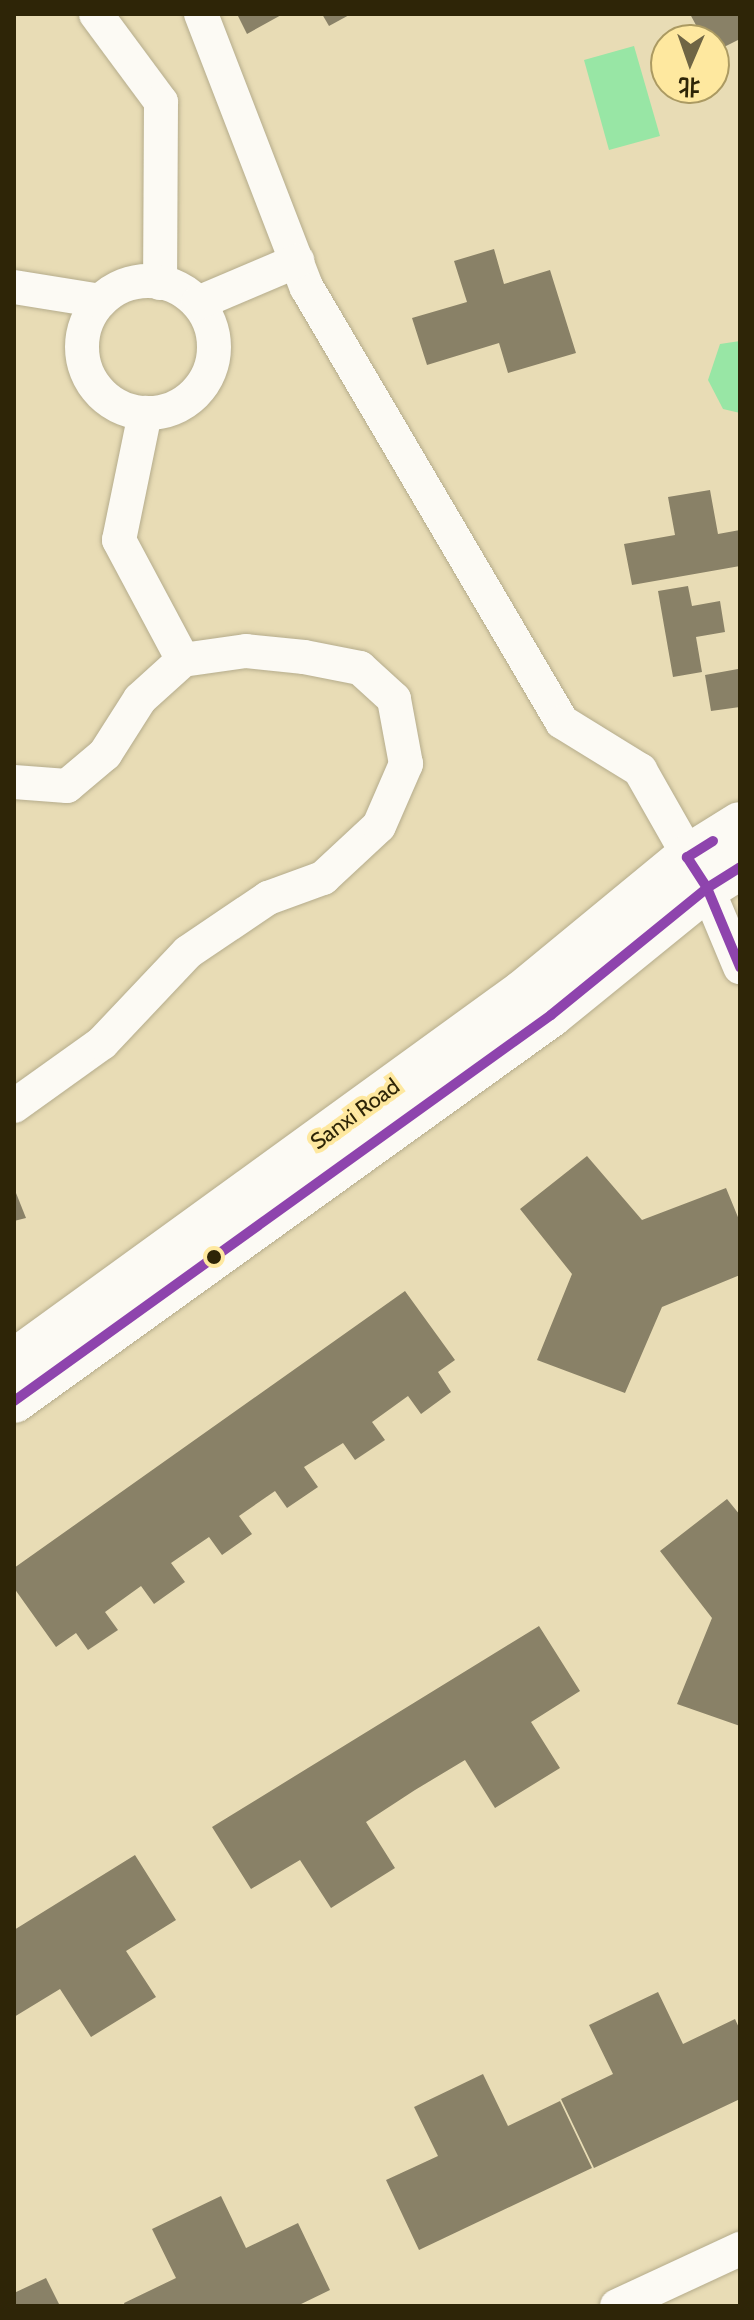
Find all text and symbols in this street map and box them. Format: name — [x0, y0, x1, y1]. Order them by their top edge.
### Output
north arrow — [650, 24, 730, 104]
text: 北 — [678, 73, 701, 100]
street label: Sanxi Road — [305, 1073, 405, 1155]
unlabelled marker — [206, 1249, 222, 1265]

